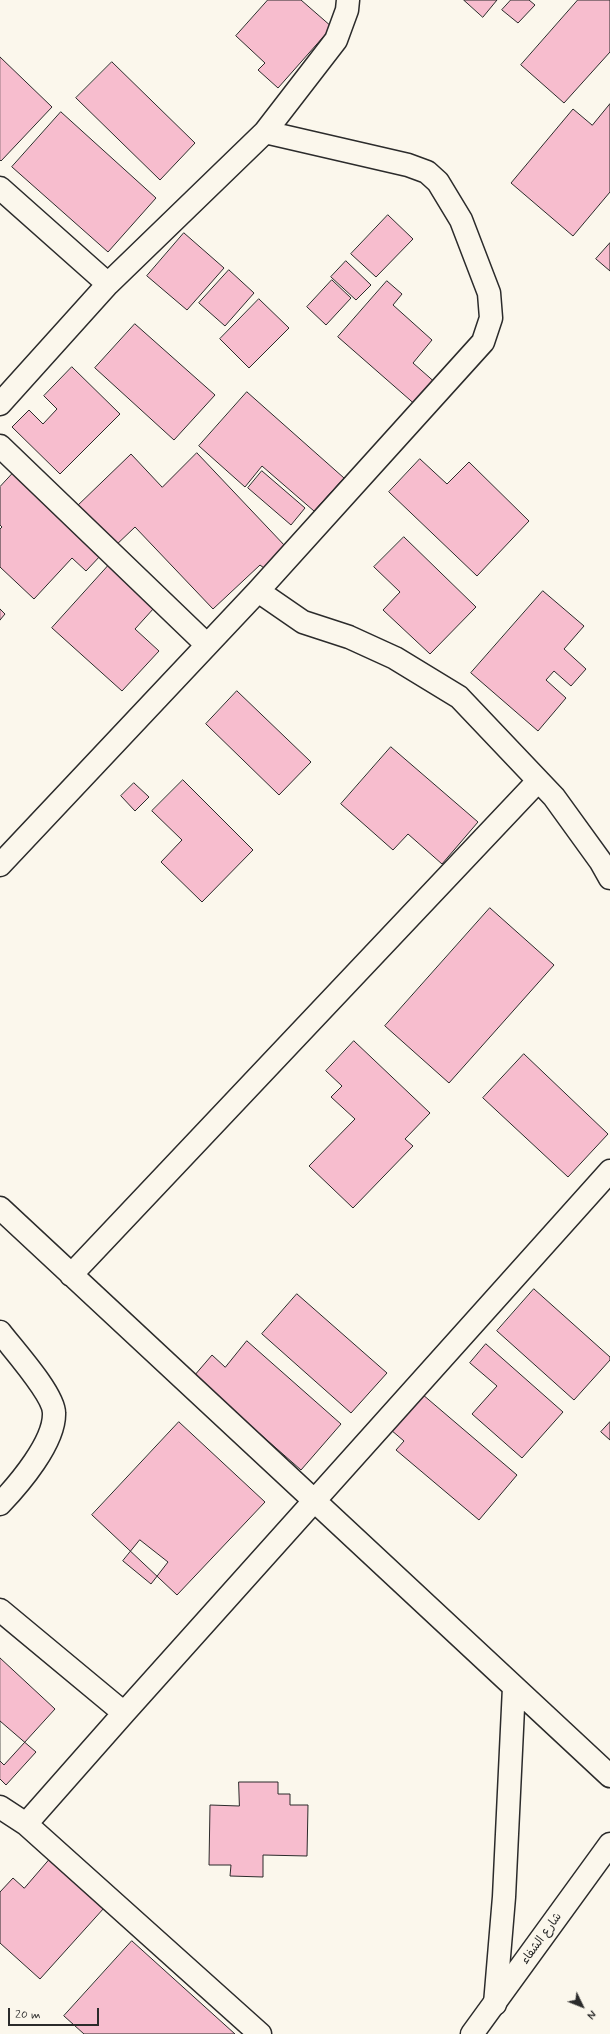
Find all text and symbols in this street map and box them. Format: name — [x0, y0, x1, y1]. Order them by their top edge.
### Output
street label: شارع الشفاء — [518, 1910, 566, 1968]
north arrow — [562, 1986, 602, 2026]
scale bar — [10, 2000, 101, 2026]
text: 20 m — [15, 2007, 41, 2023]
text: N — [583, 2007, 598, 2022]

